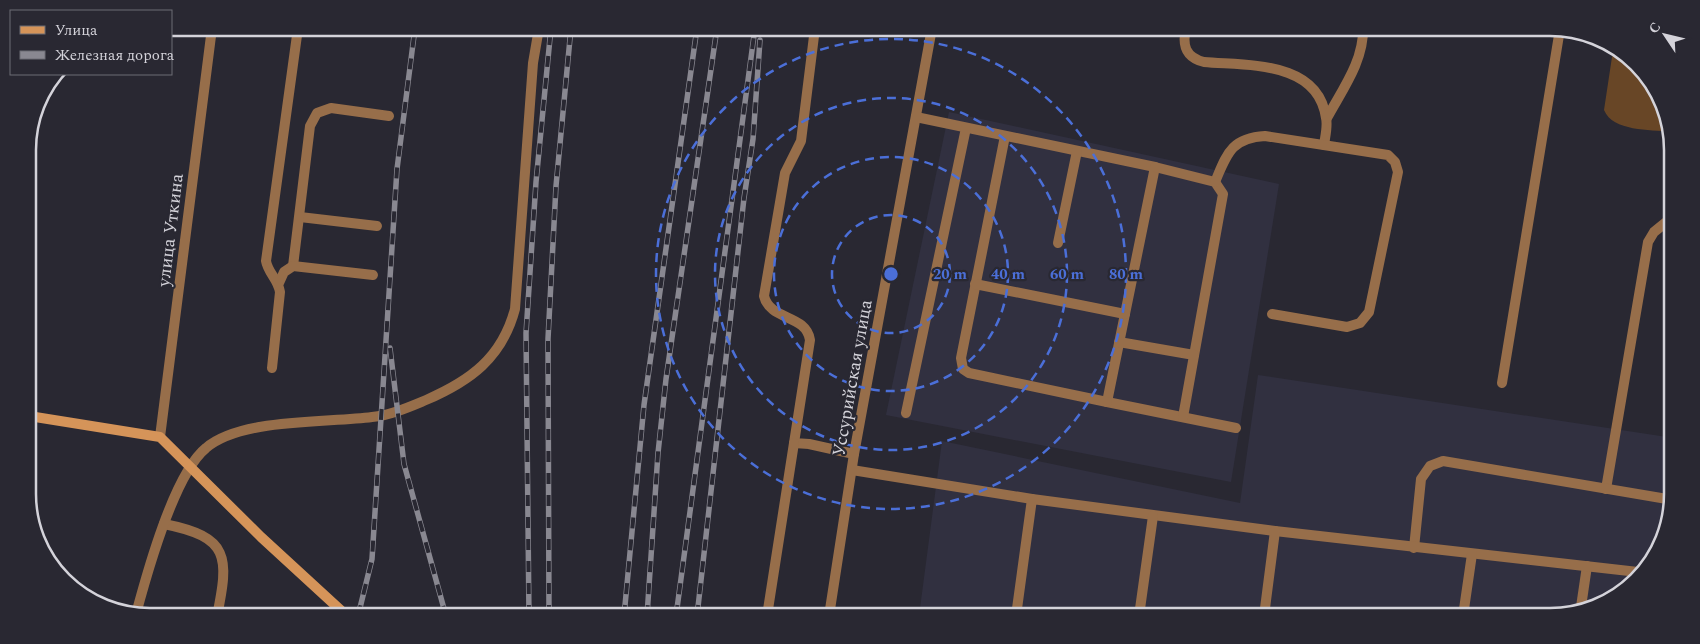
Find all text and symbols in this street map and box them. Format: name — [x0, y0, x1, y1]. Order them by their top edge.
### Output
legend — [10, 10, 172, 75]
north arrow — [1640, 10, 1690, 60]
text: С — [1643, 18, 1666, 38]
text: Улица — [55, 19, 98, 42]
text: Железная дорога — [55, 44, 175, 67]
street label: улица Уткина — [150, 172, 191, 289]
text: 20 m — [933, 263, 968, 286]
text: 40 m — [991, 263, 1026, 286]
text: 60 m — [1050, 263, 1085, 286]
text: 80 m — [1109, 263, 1144, 286]
centre of rings — [882, 265, 900, 283]
street label: Уссурийская улица — [825, 297, 880, 459]

